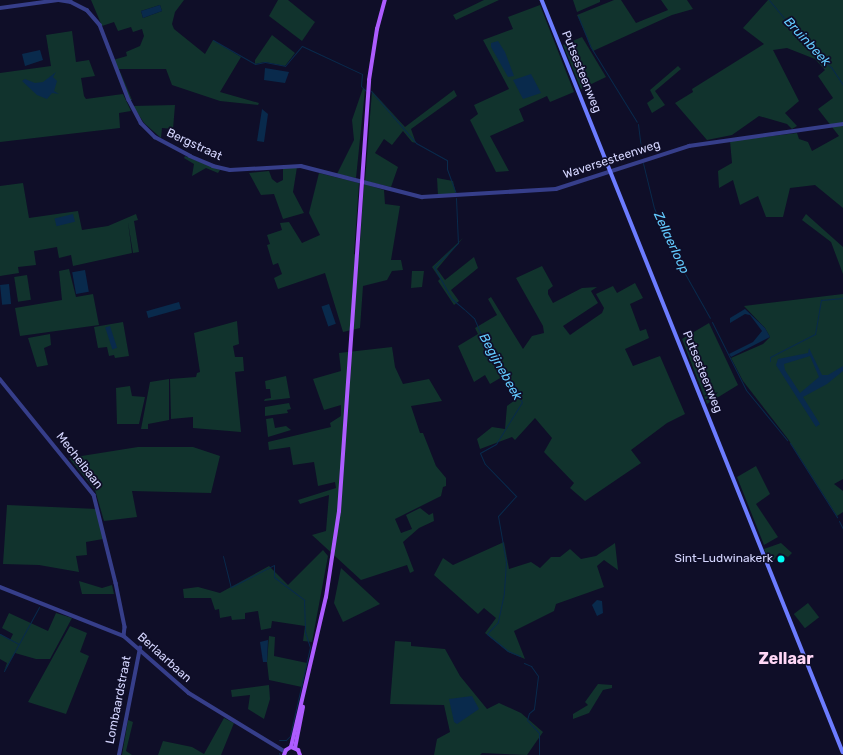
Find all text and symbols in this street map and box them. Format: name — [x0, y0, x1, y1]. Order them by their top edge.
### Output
water label: Bruinbeek — [780, 14, 834, 70]
street label: Putsesteenweg — [558, 29, 604, 115]
street label: Bergstraat — [164, 126, 224, 164]
street label: Waversesteenweg — [562, 138, 662, 182]
water label: Zellaerloop — [650, 209, 692, 277]
street label: Putsesteenweg — [679, 329, 725, 415]
water label: Begijnebeek — [475, 331, 525, 403]
street label: Mechelbaan — [53, 430, 105, 492]
place label: Sint-Ludwinakerk — [674, 552, 773, 566]
marker: Sint-Ludwinakerk — [776, 554, 786, 564]
street label: Berlaarbaan — [134, 630, 194, 686]
district label: Zellaar — [758, 649, 814, 669]
street label: Lombaardstraat — [103, 655, 135, 745]

